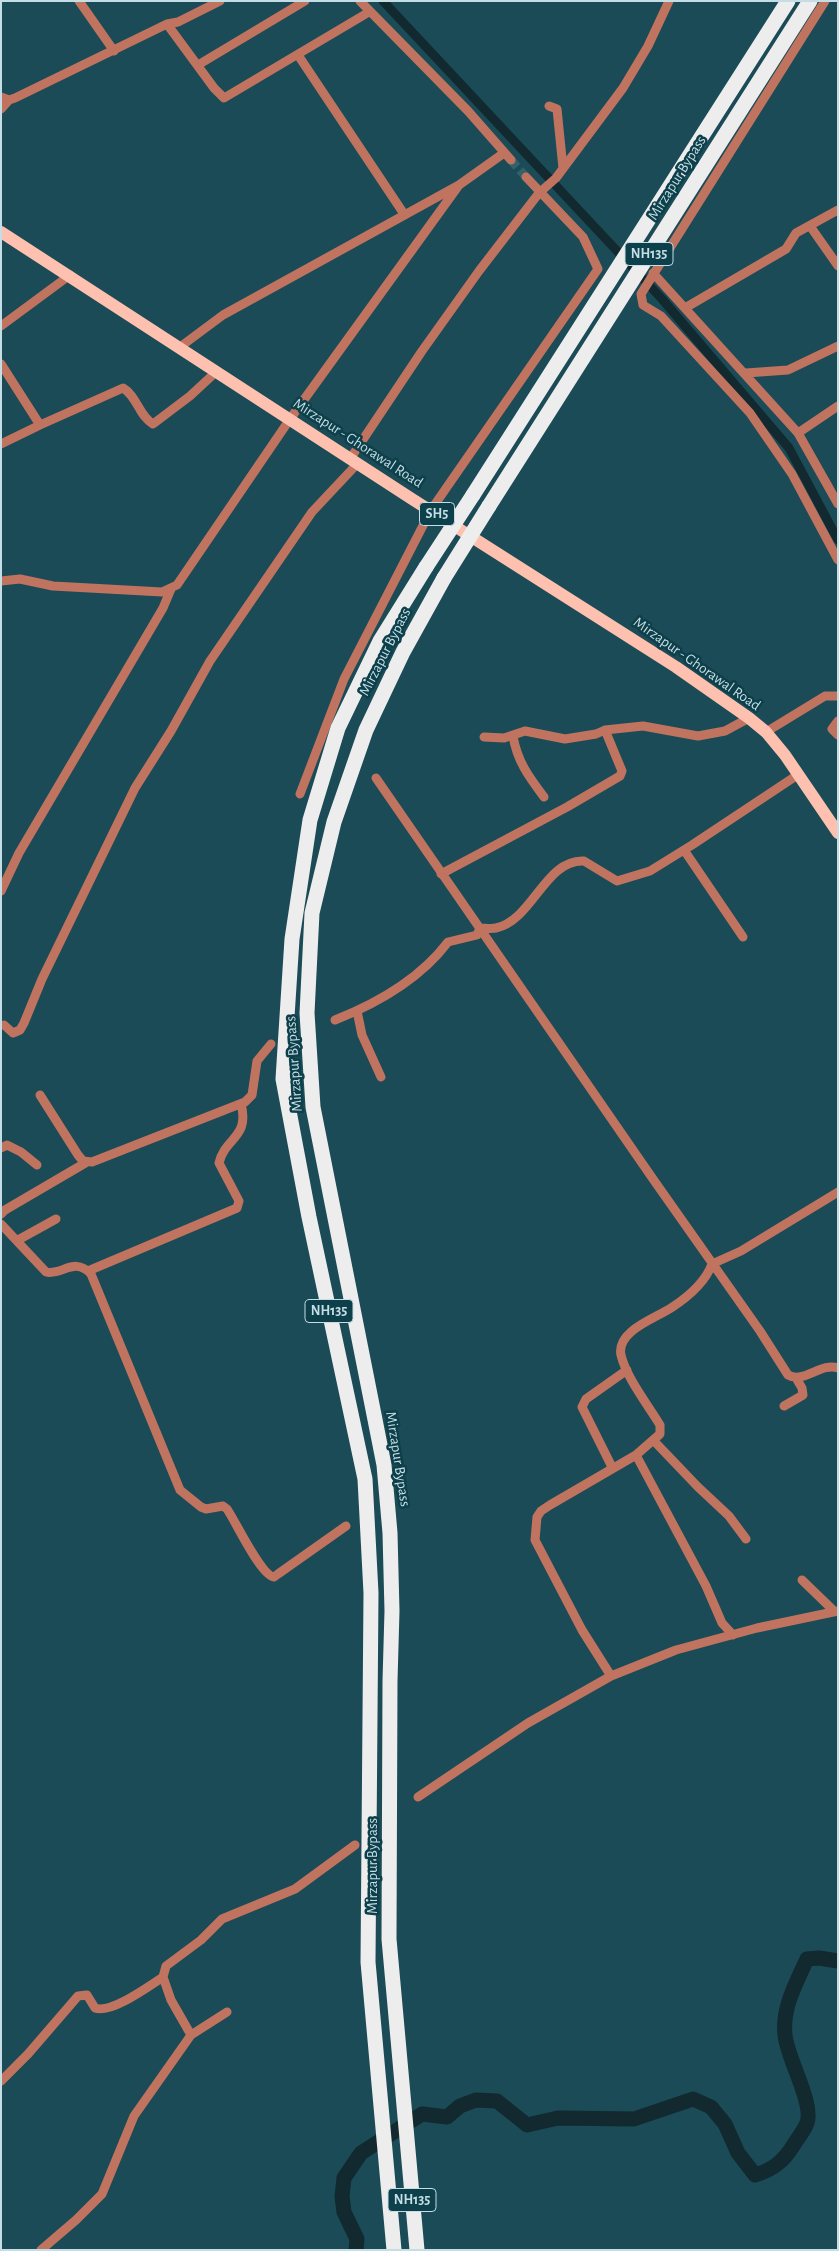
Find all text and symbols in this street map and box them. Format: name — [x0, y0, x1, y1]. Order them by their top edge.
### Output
street label: Mirzapur Bypass — [644, 133, 710, 223]
road number: NH135 — [625, 242, 673, 266]
street label: Mirzapur - Ghorawal Road — [290, 394, 426, 492]
road number: SH5 — [420, 502, 454, 526]
street label: Mirzapur Bypass — [355, 605, 415, 699]
street label: Mirzapur - Ghorawal Road — [630, 613, 764, 715]
street label: Mirzapur Bypass — [282, 1015, 306, 1113]
road number: NH135 — [305, 1300, 353, 1322]
street label: Mirzapur Bypass — [382, 1410, 414, 1508]
street label: Mirzapur Bypass — [363, 1818, 381, 1914]
road number: NH135 — [388, 2188, 436, 2212]

